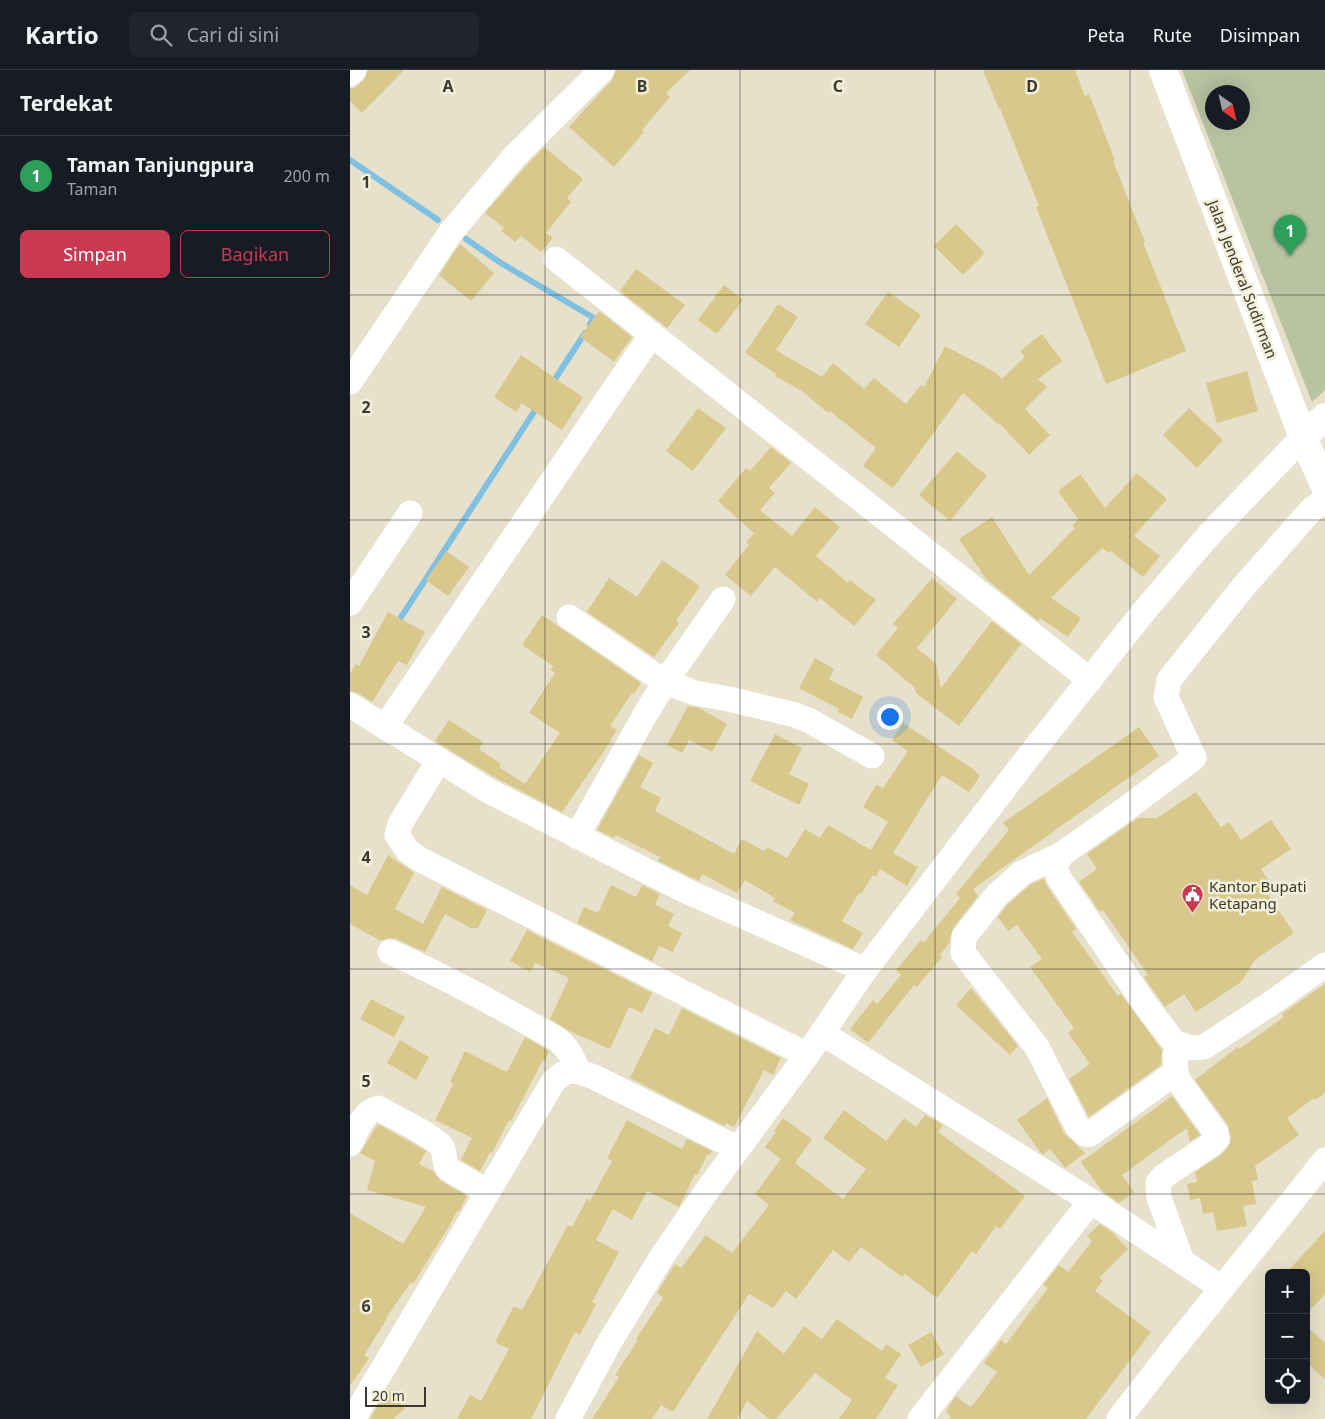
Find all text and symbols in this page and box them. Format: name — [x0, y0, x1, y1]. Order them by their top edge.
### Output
search box — [129, 12, 479, 57]
text: Kartio — [25, 18, 99, 51]
icon: search — [147, 21, 175, 49]
text: Cari di sini — [187, 22, 279, 48]
text: Peta — [1087, 23, 1125, 47]
text: Rute — [1153, 23, 1192, 47]
text: Disimpan — [1220, 23, 1300, 47]
text: A — [442, 75, 454, 97]
text: B — [637, 75, 647, 97]
text: C — [833, 75, 843, 97]
text: D — [1026, 75, 1038, 97]
north arrow — [1205, 85, 1250, 130]
text: Terdekat — [20, 89, 113, 117]
text: Taman Tanjungpura — [67, 152, 254, 178]
text: 1 — [31, 165, 41, 187]
text: 200 m — [283, 165, 330, 187]
text: 1 — [361, 171, 371, 193]
text: Taman — [67, 178, 117, 200]
street label: Jalan Jenderal Sudirman — [1203, 195, 1282, 361]
pin: 1 — [1274, 215, 1306, 256]
button: Simpan — [20, 230, 170, 278]
button: Bagikan — [180, 230, 330, 278]
text: 2 — [361, 396, 371, 418]
text: 3 — [361, 621, 371, 643]
your location — [877, 704, 903, 730]
text: 4 — [361, 846, 371, 868]
place label: Kantor Bupati Ketapang — [1209, 876, 1307, 913]
public building icon: Kantor Bupati Ketapang — [1181, 883, 1205, 914]
text: 5 — [361, 1070, 371, 1092]
map controls — [1265, 1269, 1310, 1404]
button: + — [1265, 1269, 1310, 1314]
text: 6 — [361, 1295, 371, 1317]
button: − — [1265, 1314, 1310, 1359]
button: locate — [1265, 1359, 1310, 1404]
scale bar — [365, 1384, 426, 1407]
text: 20 m — [372, 1386, 405, 1405]

